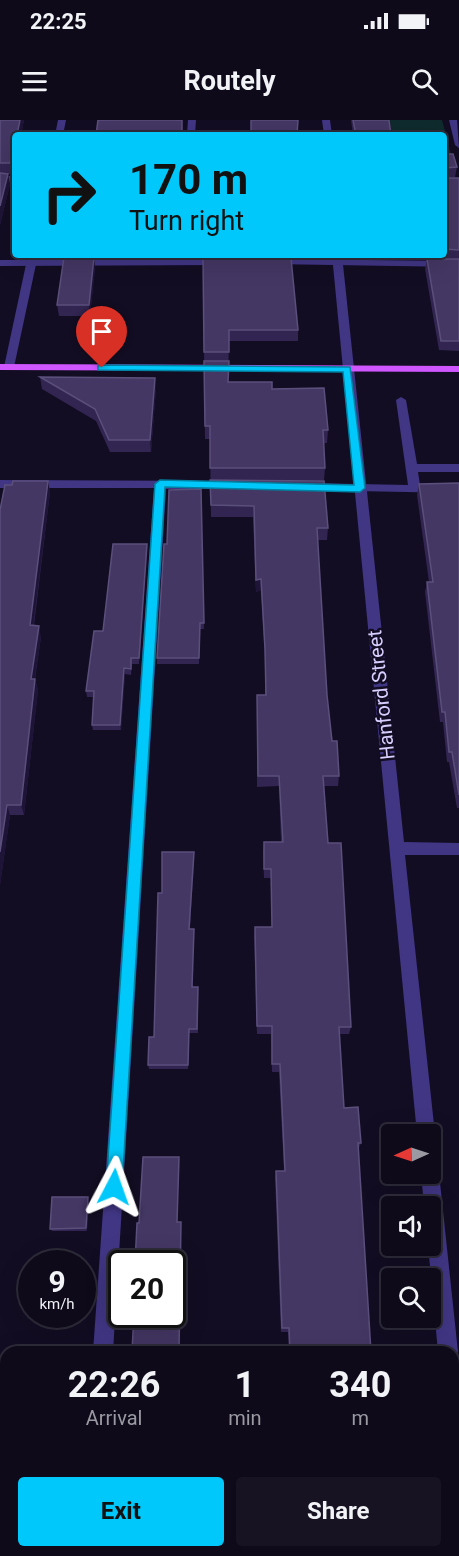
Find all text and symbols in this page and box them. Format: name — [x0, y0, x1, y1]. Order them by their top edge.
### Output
text: 22:25 — [30, 9, 87, 34]
icon: menu — [18, 65, 51, 98]
text: Routely — [183, 65, 276, 97]
icon: search — [408, 65, 441, 98]
text: 170 m — [129, 155, 248, 204]
icon: right — [30, 156, 108, 234]
text: Turn right — [129, 205, 244, 237]
pin — [76, 306, 127, 368]
icon: arrive — [85, 315, 118, 348]
street label: Hanford Street — [362, 629, 400, 761]
north arrow — [381, 1124, 441, 1184]
map controls — [381, 1124, 441, 1328]
position arrow — [82, 1155, 146, 1219]
button: sound — [381, 1196, 441, 1256]
speed limit sign: 20 — [108, 1250, 186, 1328]
text: 9 — [48, 1264, 66, 1299]
button: search — [381, 1268, 441, 1328]
text: km/h — [39, 1295, 75, 1313]
text: 22:26 — [68, 1364, 160, 1406]
text: 1 — [235, 1364, 255, 1406]
text: 340 — [329, 1364, 391, 1406]
text: Arrival — [86, 1406, 142, 1430]
text: min — [228, 1406, 262, 1430]
text: m — [352, 1406, 369, 1430]
button: Exit — [18, 1477, 224, 1546]
button: Share — [236, 1477, 441, 1546]

